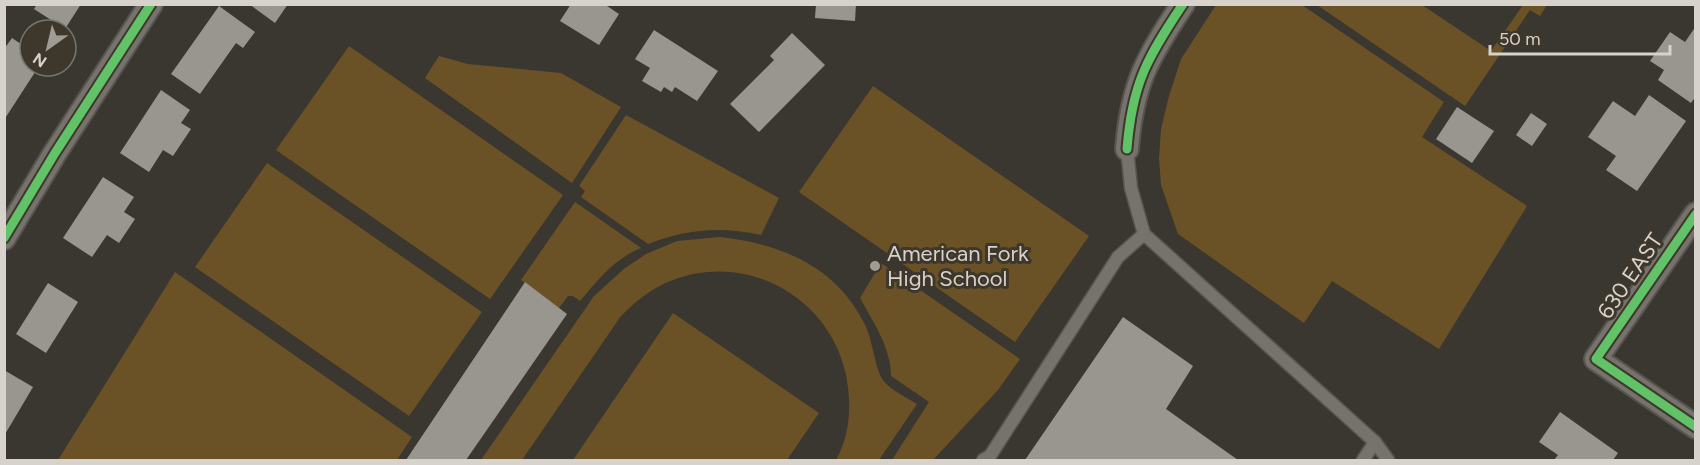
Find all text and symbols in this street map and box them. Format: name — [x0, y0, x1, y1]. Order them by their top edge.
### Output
north arrow — [18, 18, 78, 78]
scale bar — [1490, 18, 1670, 56]
text: 50 m — [1499, 28, 1541, 50]
text: N — [29, 49, 50, 71]
street label: 630 EAST — [1592, 228, 1668, 324]
place label: American Fork High School — [887, 240, 1029, 292]
marker: American Fork High School — [868, 259, 882, 273]

